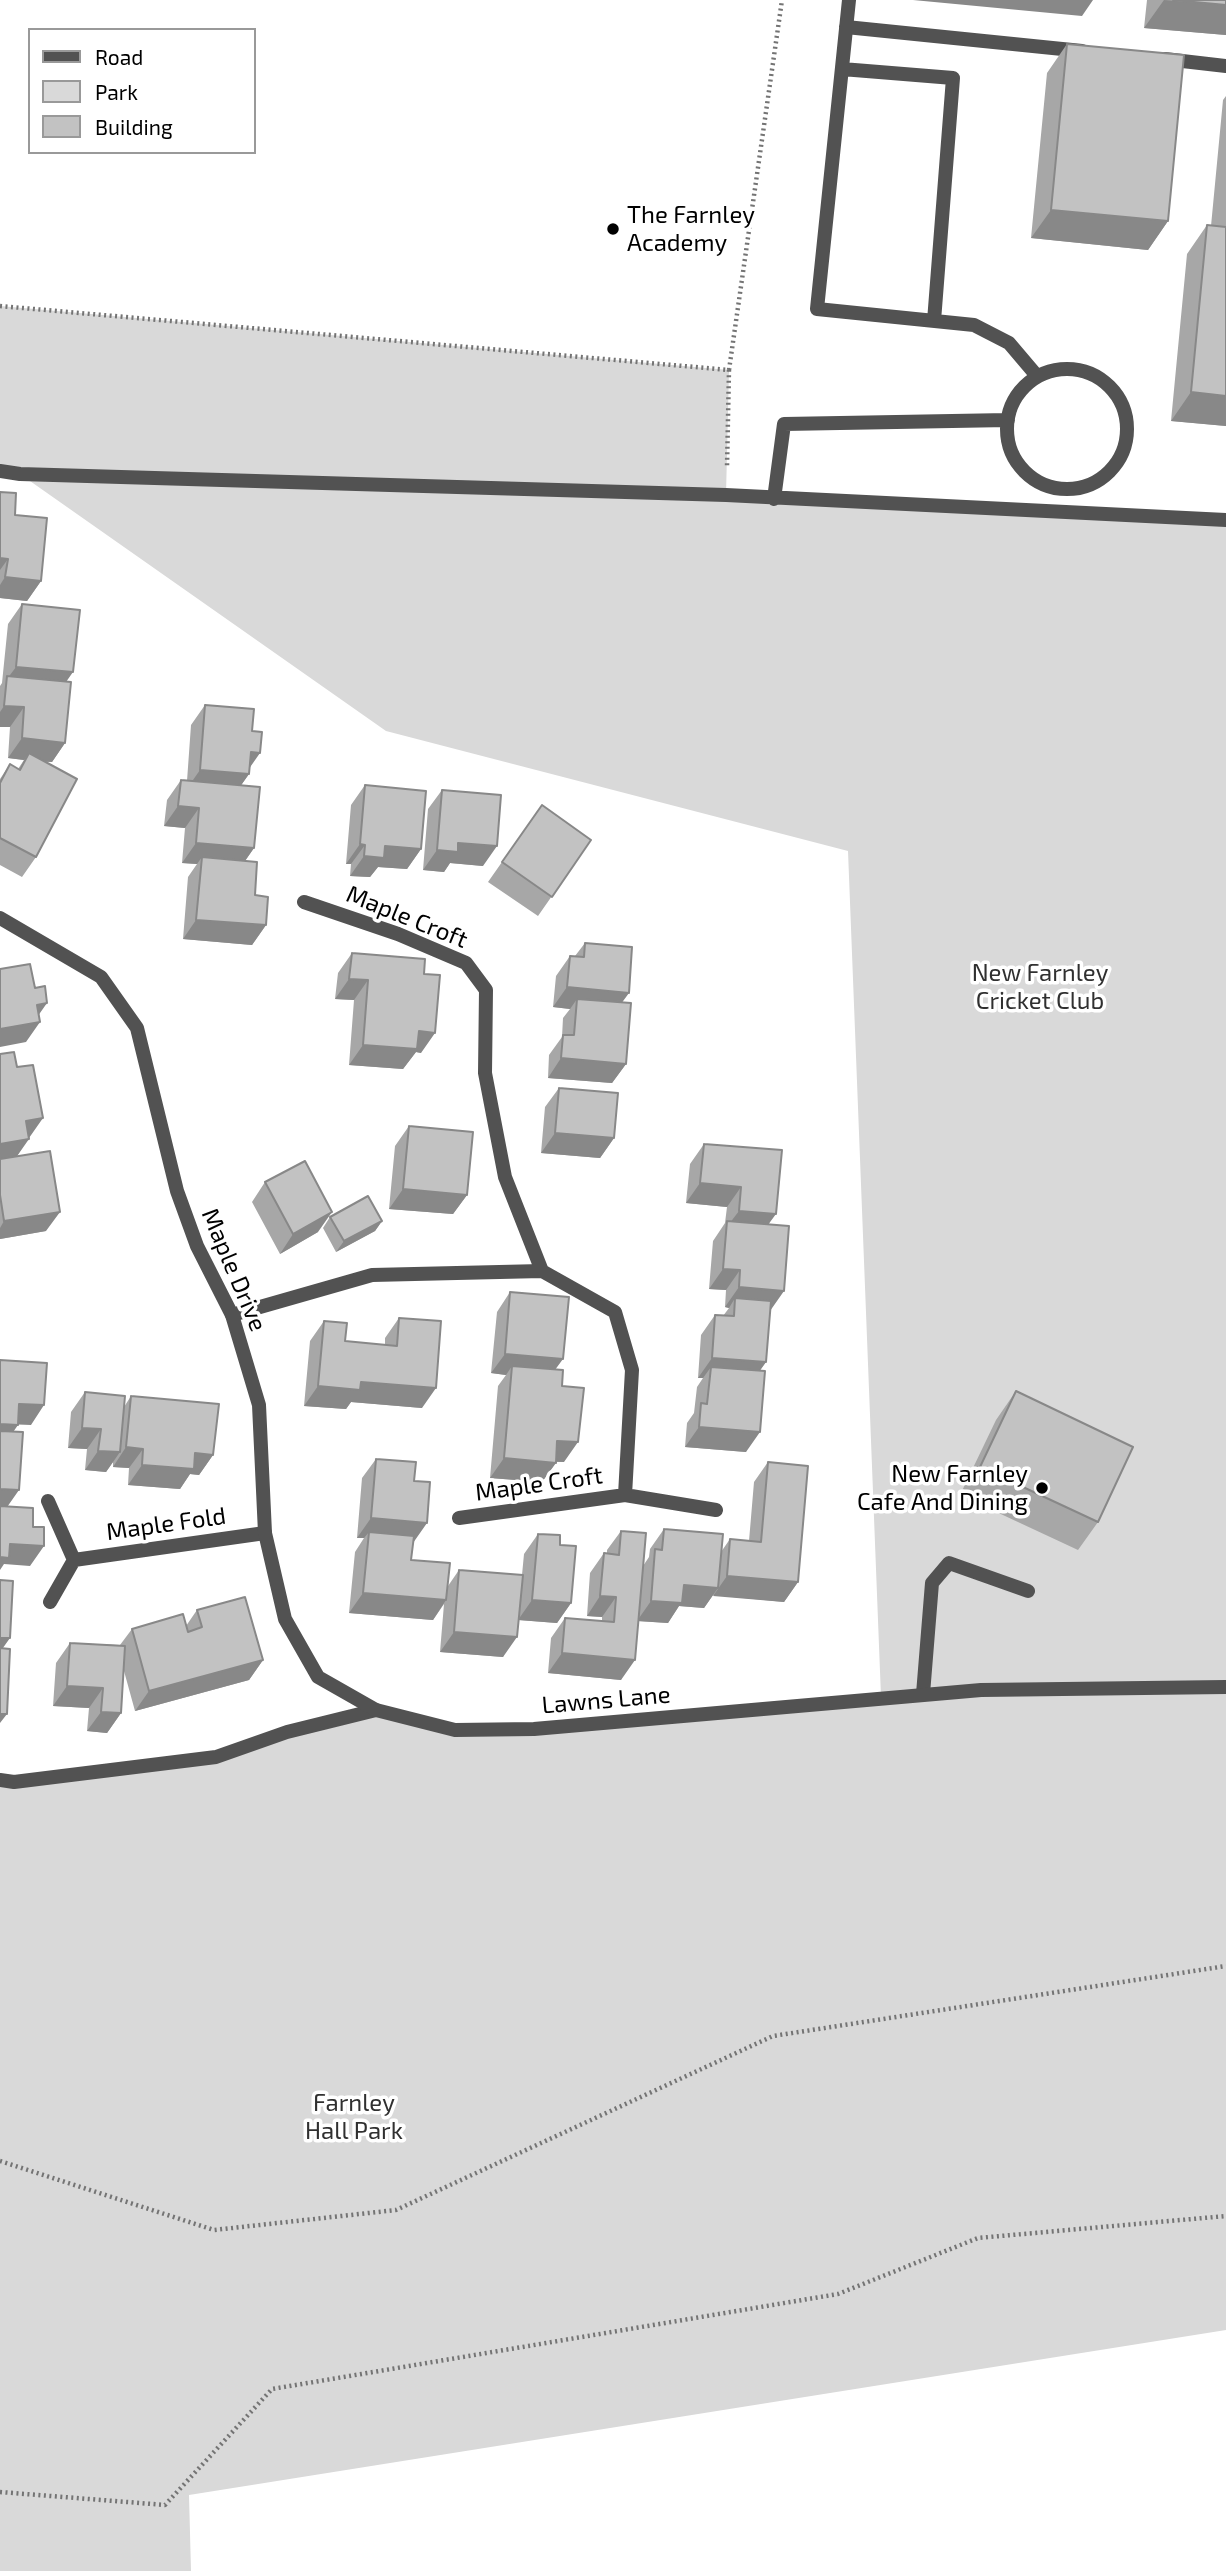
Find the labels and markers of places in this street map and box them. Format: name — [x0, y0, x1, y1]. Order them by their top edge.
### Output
place label: The Farnley Academy — [627, 201, 755, 257]
marker: The Farnley Academy — [605, 221, 621, 237]
place label: New Farnley Cafe And Dining — [857, 1460, 1028, 1516]
marker: New Farnley Cafe And Dining — [1034, 1480, 1050, 1496]

